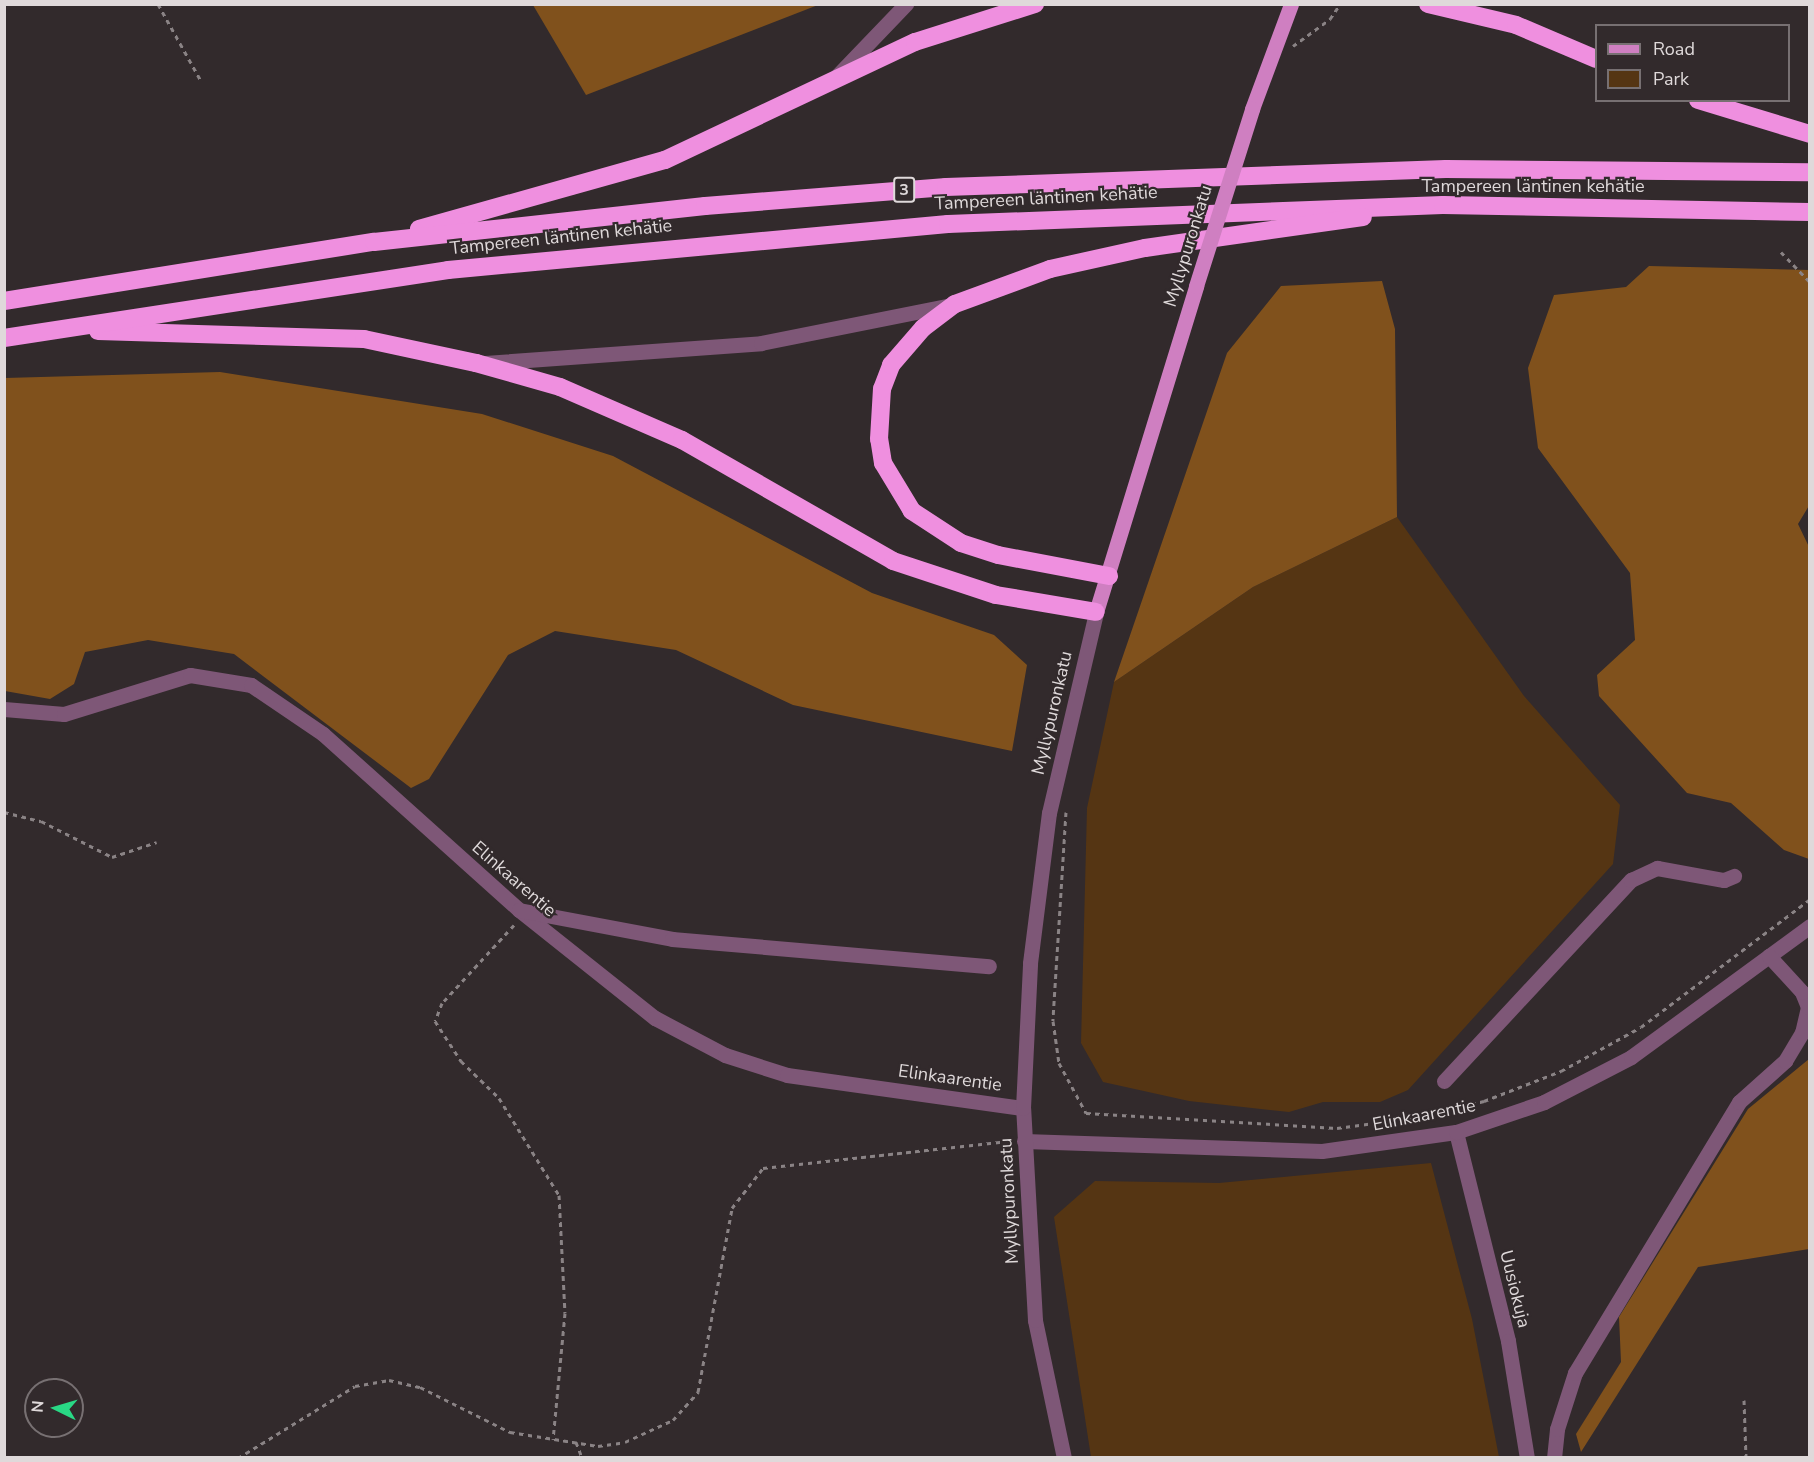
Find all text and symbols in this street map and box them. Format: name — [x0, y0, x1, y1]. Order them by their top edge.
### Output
legend — [1595, 24, 1790, 102]
text: Road — [1653, 37, 1695, 61]
text: Park — [1653, 67, 1689, 91]
street label: Tampereen läntinen kehätie — [1421, 175, 1645, 197]
road number: 3 — [892, 177, 916, 203]
street label: Tampereen läntinen kehätie — [934, 181, 1158, 215]
street label: Myllypuronkatu — [1159, 182, 1217, 310]
street label: Tampereen läntinen kehätie — [449, 215, 673, 259]
street label: Myllypuronkatu — [1027, 649, 1077, 777]
street label: Elinkaarentie — [468, 837, 560, 921]
street label: Elinkaarentie — [897, 1060, 1003, 1096]
street label: Elinkaarentie — [1371, 1094, 1477, 1136]
street label: Myllypuronkatu — [995, 1137, 1023, 1265]
street label: Uusiokuja — [1495, 1248, 1535, 1330]
north arrow — [24, 1378, 84, 1438]
text: N — [27, 1400, 50, 1414]

